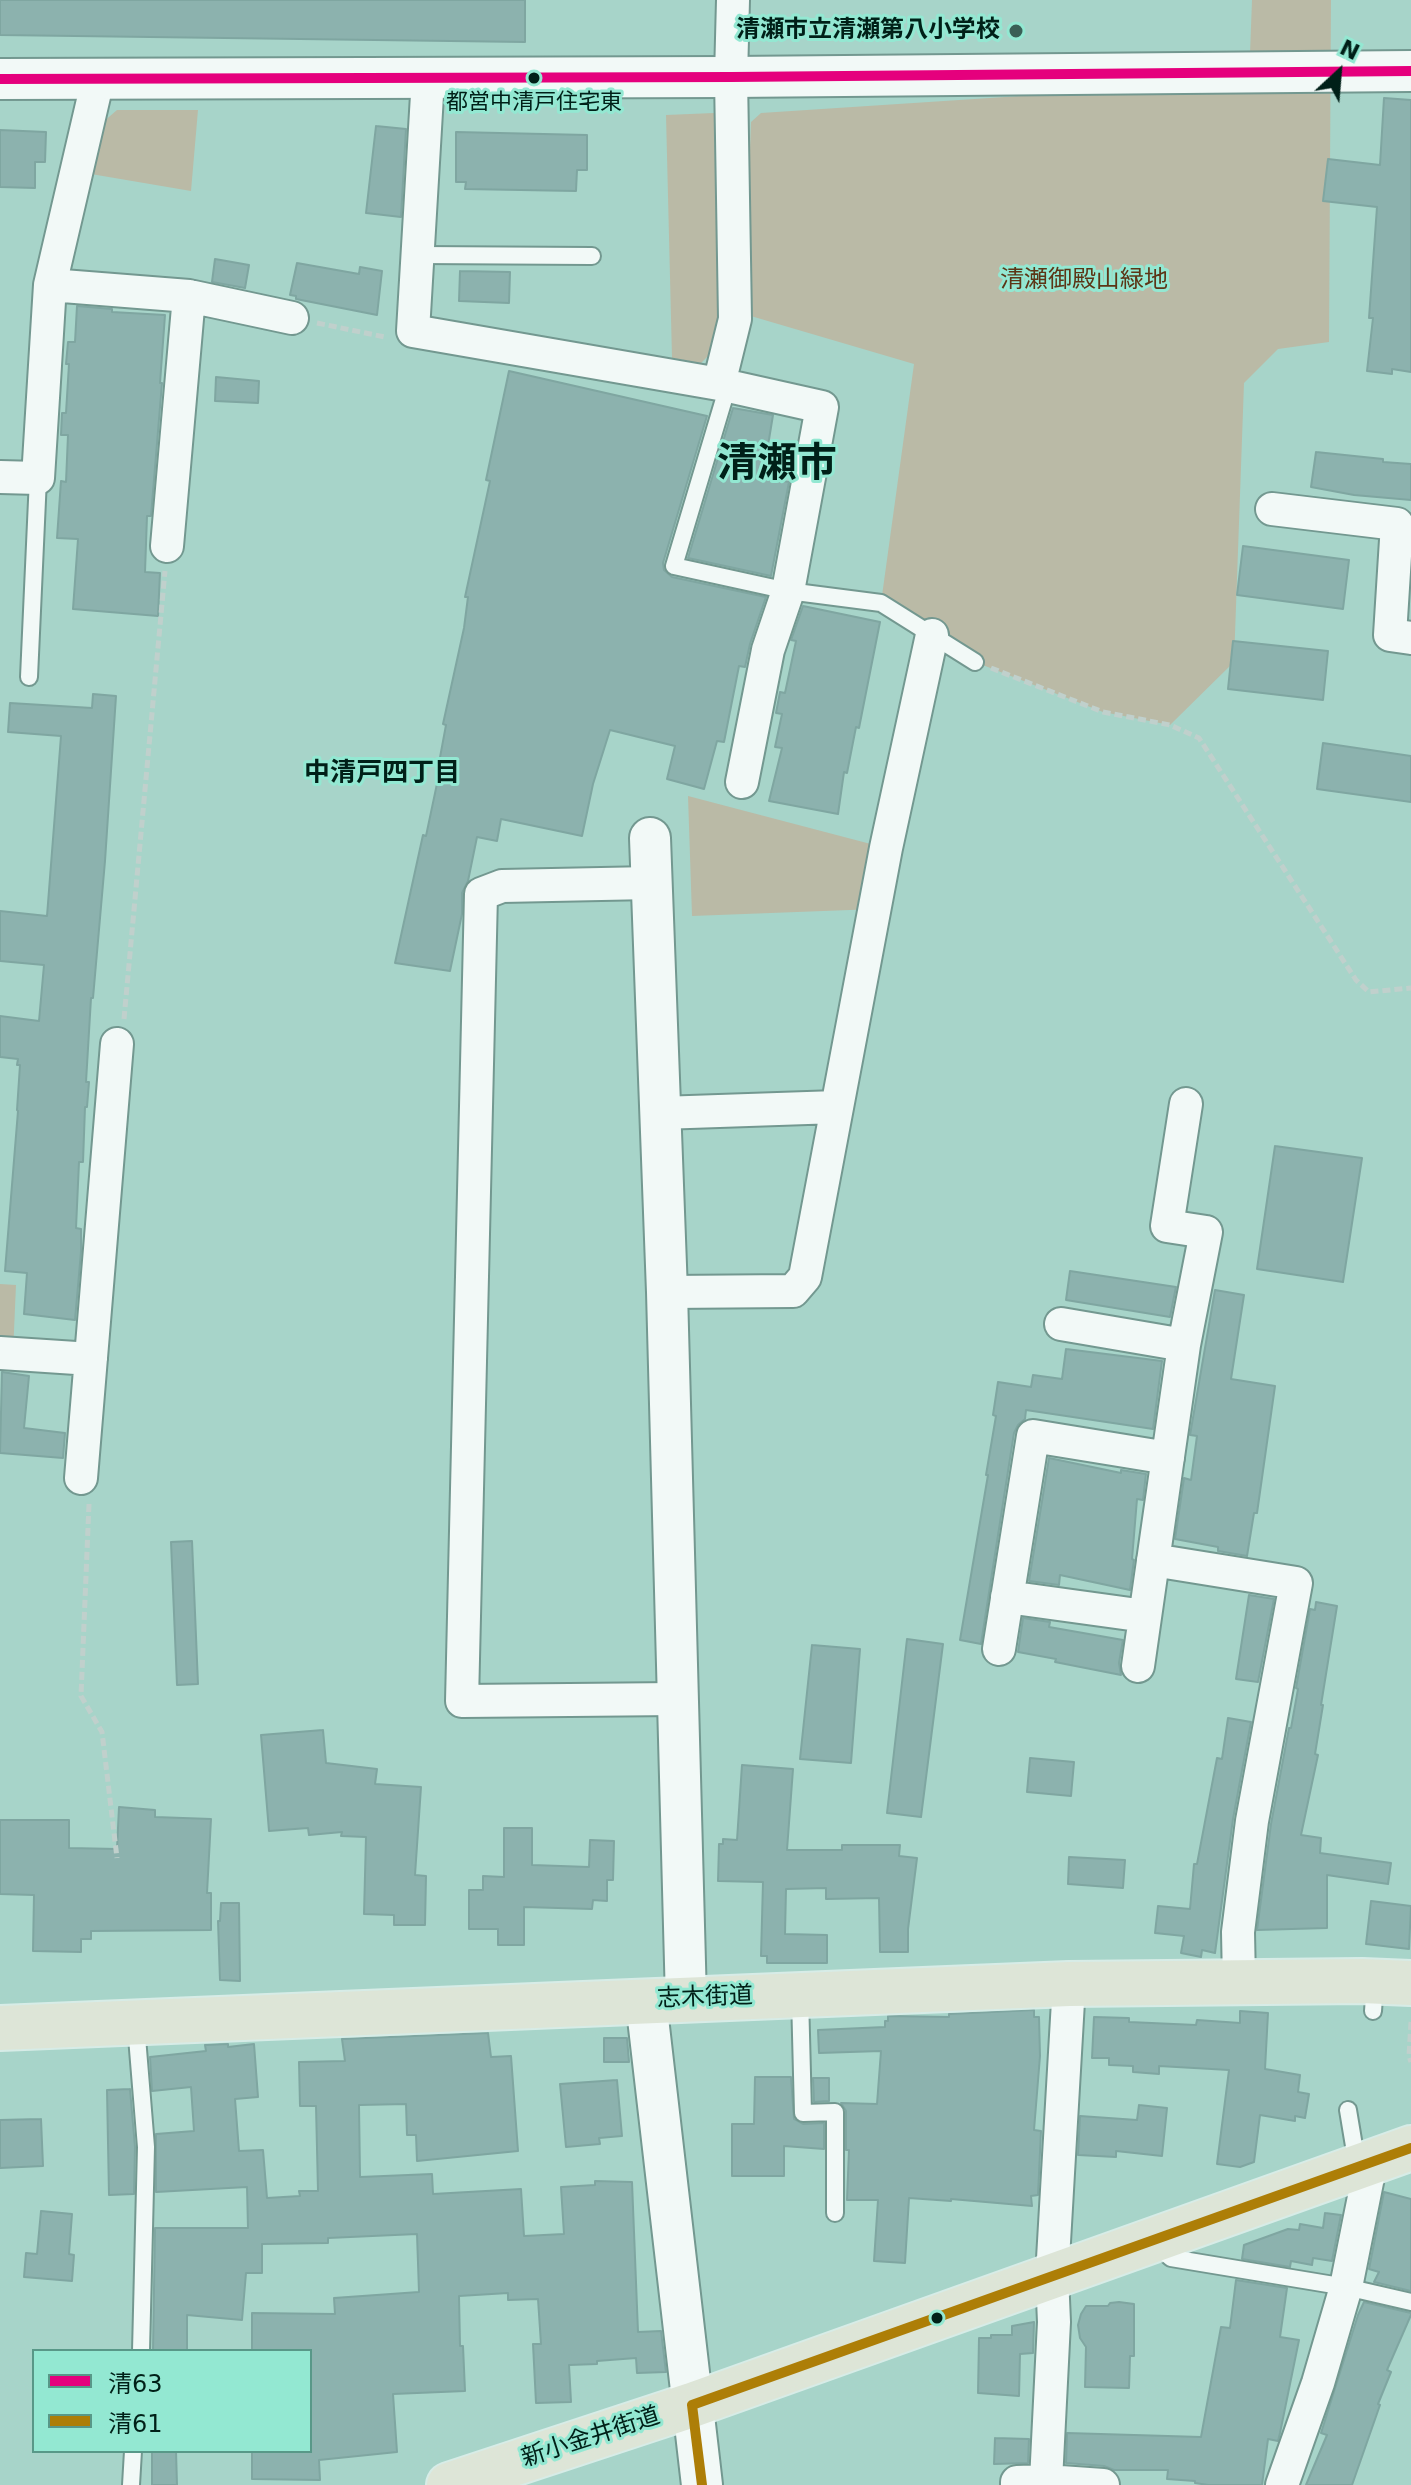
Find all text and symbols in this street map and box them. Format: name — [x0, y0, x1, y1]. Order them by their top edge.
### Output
place label: 清瀬市立清瀬第八小学校 — [736, 17, 1000, 45]
marker: 清瀬市立清瀬第八小学校 — [1007, 22, 1025, 40]
north arrow — [1299, 32, 1379, 112]
text: N — [1336, 35, 1363, 65]
marker: 都営中清戸住宅東 — [526, 70, 542, 86]
place label: 都営中清戸住宅東 — [446, 90, 622, 116]
park label: 清瀬御殿山緑地 — [1000, 267, 1168, 295]
district label: 清瀬市 — [717, 442, 837, 490]
district label: 中清戸四丁目 — [304, 758, 460, 790]
street label: 志木街道 — [657, 1982, 753, 2014]
unlabelled marker — [929, 2310, 945, 2326]
legend — [32, 2349, 312, 2453]
text: 清63 — [108, 2370, 163, 2398]
street label: 新小金井街道 — [518, 2402, 664, 2474]
text: 清61 — [108, 2410, 163, 2438]

